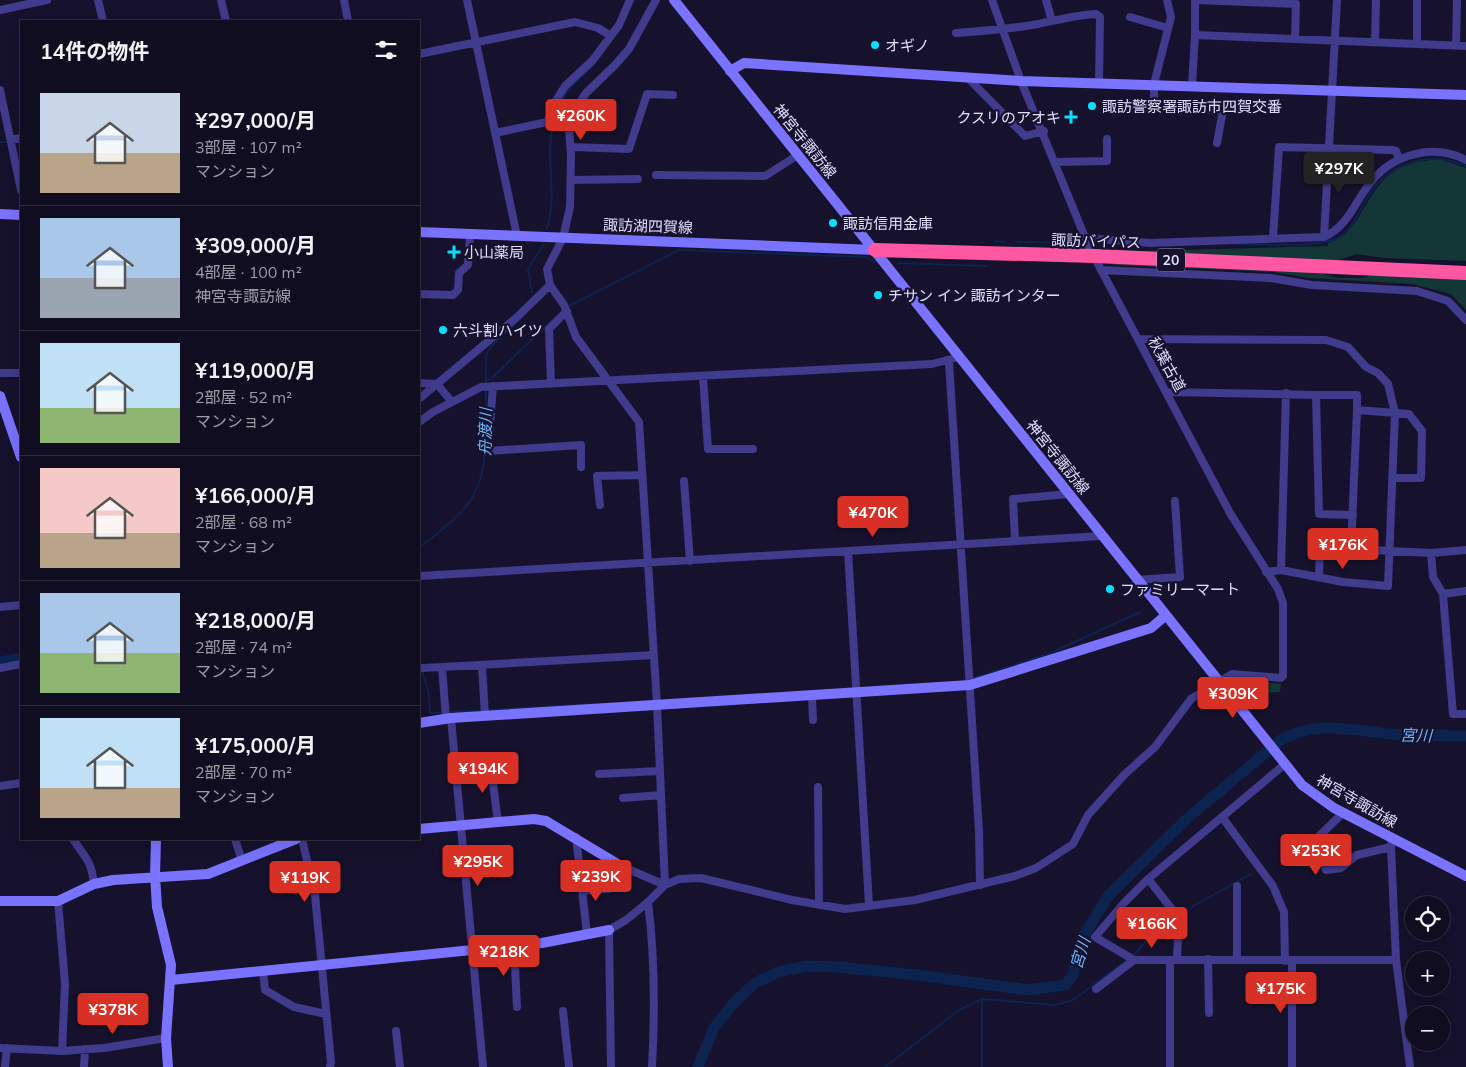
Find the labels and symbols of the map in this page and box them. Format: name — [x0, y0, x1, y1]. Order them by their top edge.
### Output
place label: オギノ — [885, 36, 929, 55]
marker: オギノ — [869, 39, 881, 51]
place label: 諏訪警察署諏訪市四賀交番 — [1102, 97, 1282, 116]
pin: ¥260K — [546, 98, 616, 141]
street label: 神宮寺諏訪線 — [769, 100, 841, 182]
marker: 諏訪警察署諏訪市四賀交番 — [1086, 100, 1098, 112]
place label: クスリのアオキ — [956, 108, 1061, 127]
marker: クスリのアオキ — [1065, 111, 1077, 123]
pin: ¥297K — [1304, 152, 1374, 194]
place label: 諏訪信用金庫 — [843, 214, 933, 233]
street label: 諏訪湖四賀線 — [603, 215, 693, 237]
marker: 諏訪信用金庫 — [827, 217, 839, 229]
street label: 諏訪バイパス — [1051, 230, 1141, 252]
place label: 小山薬局 — [464, 243, 524, 262]
marker: 小山薬局 — [448, 246, 460, 258]
road number: 20 — [1157, 248, 1185, 272]
place label: チサン イン 諏訪インター — [888, 286, 1061, 305]
marker: チサン イン 諏訪インター — [872, 289, 884, 301]
place label: 六斗割ハイツ — [453, 321, 543, 340]
marker: 六斗割ハイツ — [437, 324, 449, 336]
street label: 秋葉古道 — [1144, 333, 1190, 395]
water label: 舟渡川 — [475, 406, 495, 456]
street label: 神宮寺諏訪線 — [1022, 416, 1094, 498]
pin: ¥470K — [838, 496, 908, 538]
pin: ¥176K — [1308, 528, 1378, 570]
place label: ファミリーマート — [1120, 580, 1240, 599]
marker: ファミリーマート — [1104, 583, 1116, 595]
pin: ¥309K — [1198, 676, 1268, 719]
water label: 宮川 — [1400, 724, 1434, 746]
pin: ¥194K — [448, 752, 518, 794]
street label: 神宮寺諏訪線 — [1313, 770, 1401, 832]
pin: ¥253K — [1281, 834, 1351, 876]
pin: ¥295K — [443, 844, 513, 887]
pin: ¥119K — [270, 860, 340, 903]
pin: ¥239K — [561, 860, 631, 902]
pin: ¥166K — [1117, 906, 1187, 949]
water label: 宮川 — [1066, 933, 1095, 971]
pin: ¥218K — [469, 934, 539, 977]
pin: ¥175K — [1246, 972, 1316, 1014]
pin: ¥378K — [78, 992, 148, 1035]

